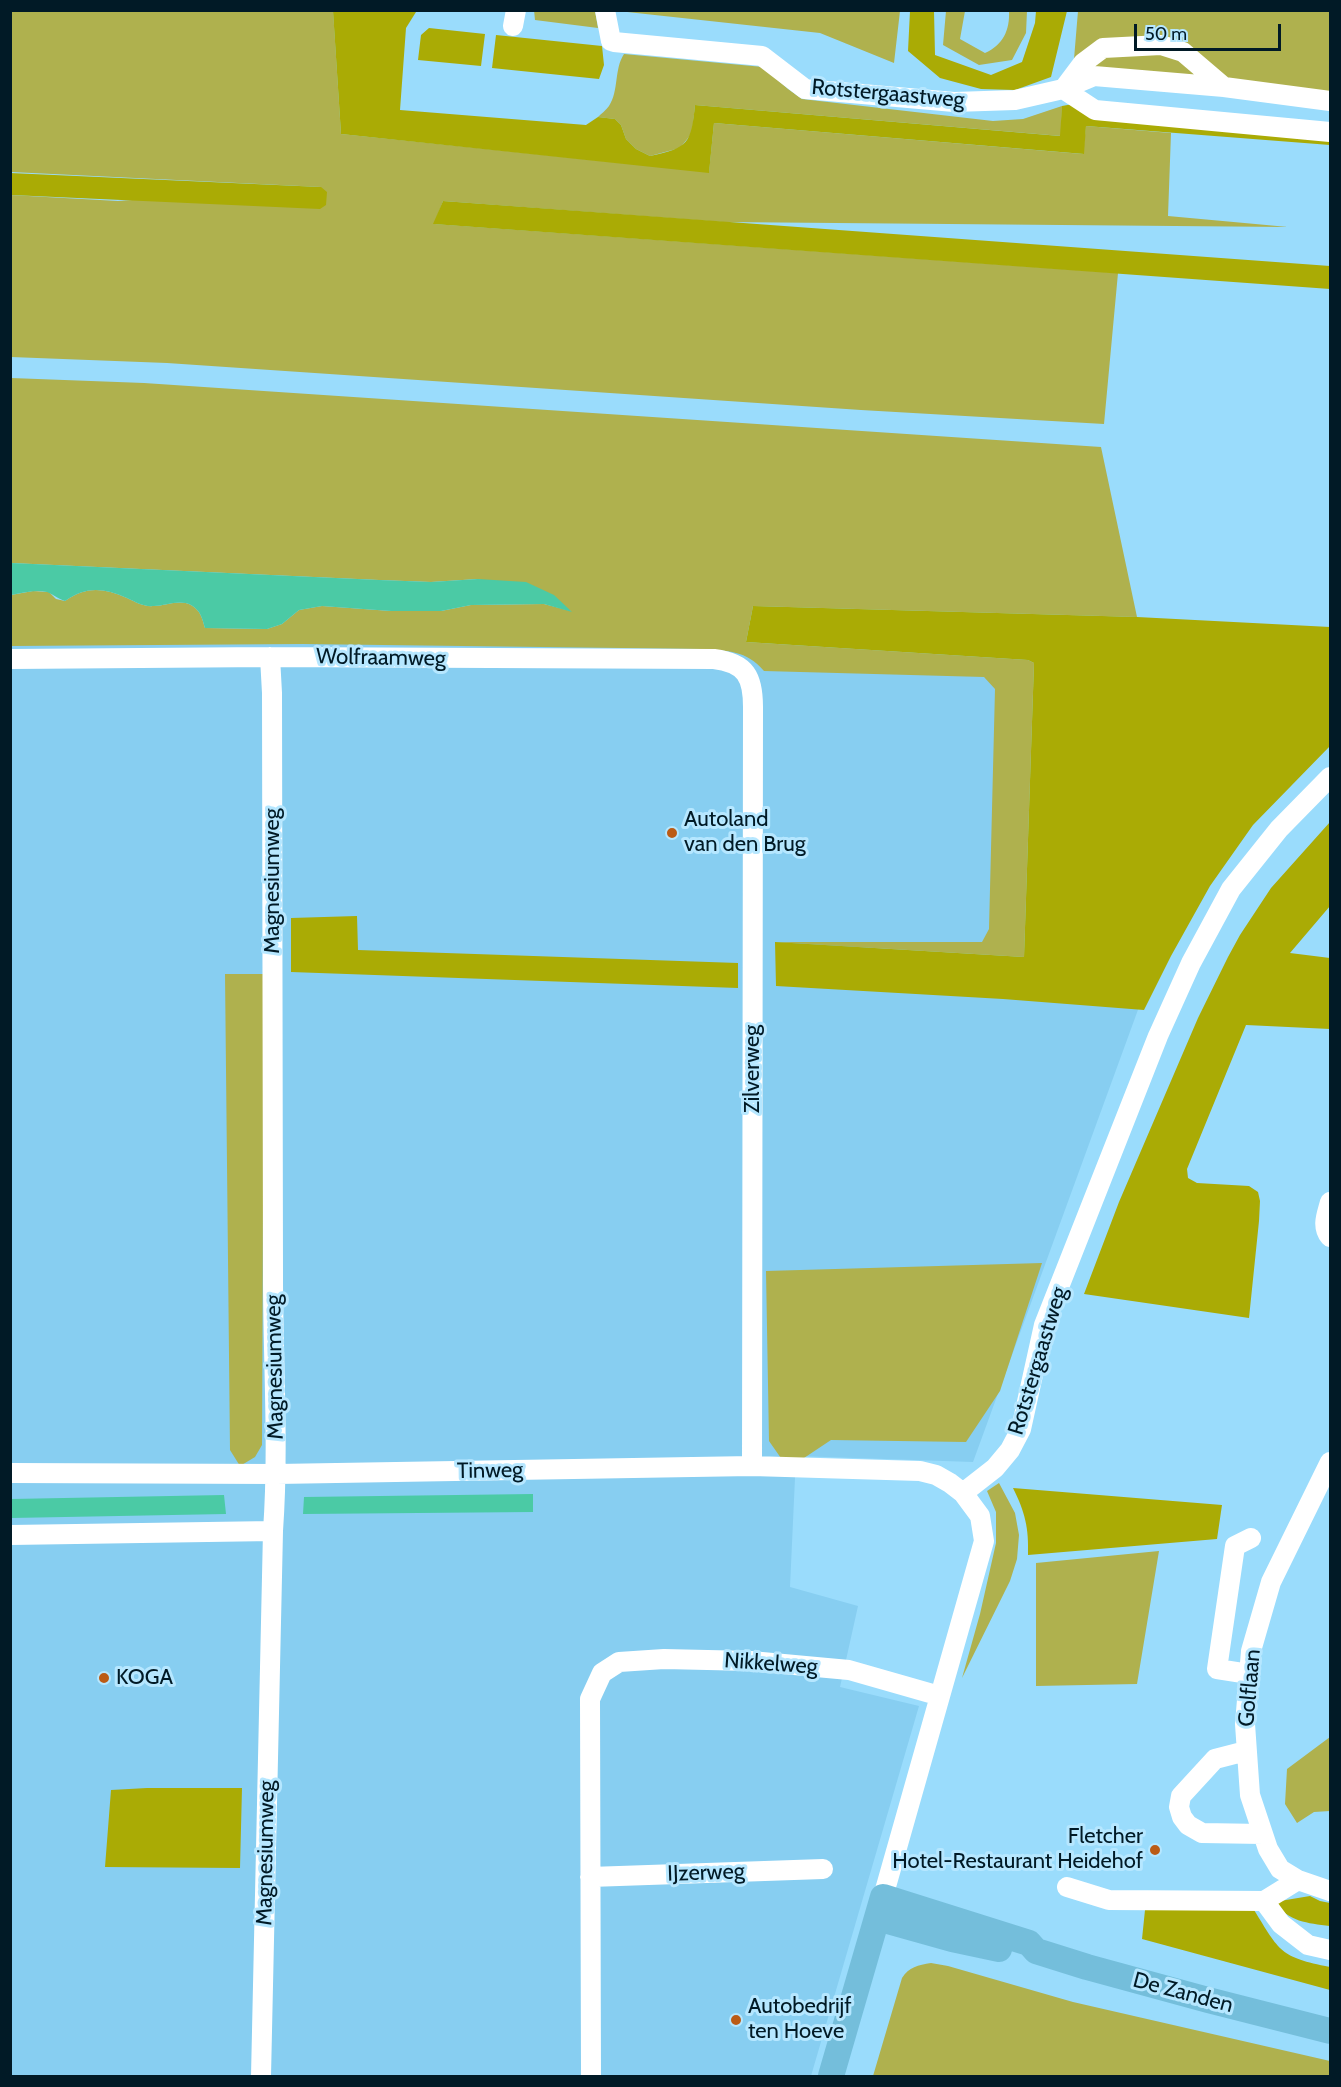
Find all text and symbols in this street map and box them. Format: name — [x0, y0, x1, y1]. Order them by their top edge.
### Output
scale bar — [1137, 12, 1284, 50]
text: 50 m — [1145, 23, 1187, 45]
street label: Rotstergaastweg — [810, 74, 966, 114]
street label: Wolfraamweg — [316, 644, 446, 672]
place label: Autoland van den Brug — [684, 807, 806, 858]
street label: Magnesiumweg — [260, 808, 286, 954]
marker: Autoland van den Brug — [665, 826, 679, 840]
street label: Zilverweg — [740, 1025, 766, 1113]
street label: Rotstergaastweg — [1003, 1284, 1073, 1438]
street label: Magnesiumweg — [261, 1294, 289, 1440]
street label: Tinweg — [457, 1457, 523, 1485]
street label: Nikkelweg — [723, 1648, 819, 1680]
street label: Golflaan — [1233, 1648, 1267, 1728]
place label: KOGA — [116, 1665, 173, 1691]
marker: KOGA — [97, 1671, 111, 1685]
street label: Magnesiumweg — [252, 1780, 280, 1926]
place label: Fletcher Hotel-Restaurant Heidehof — [892, 1824, 1143, 1876]
marker: Fletcher Hotel-Restaurant Heidehof — [1148, 1843, 1162, 1857]
street label: IJzerweg — [667, 1858, 745, 1888]
street label: De Zanden — [1130, 1967, 1236, 2019]
place label: Autobedrijf ten Hoeve — [748, 1994, 851, 2046]
marker: Autobedrijf ten Hoeve — [729, 2013, 743, 2027]

